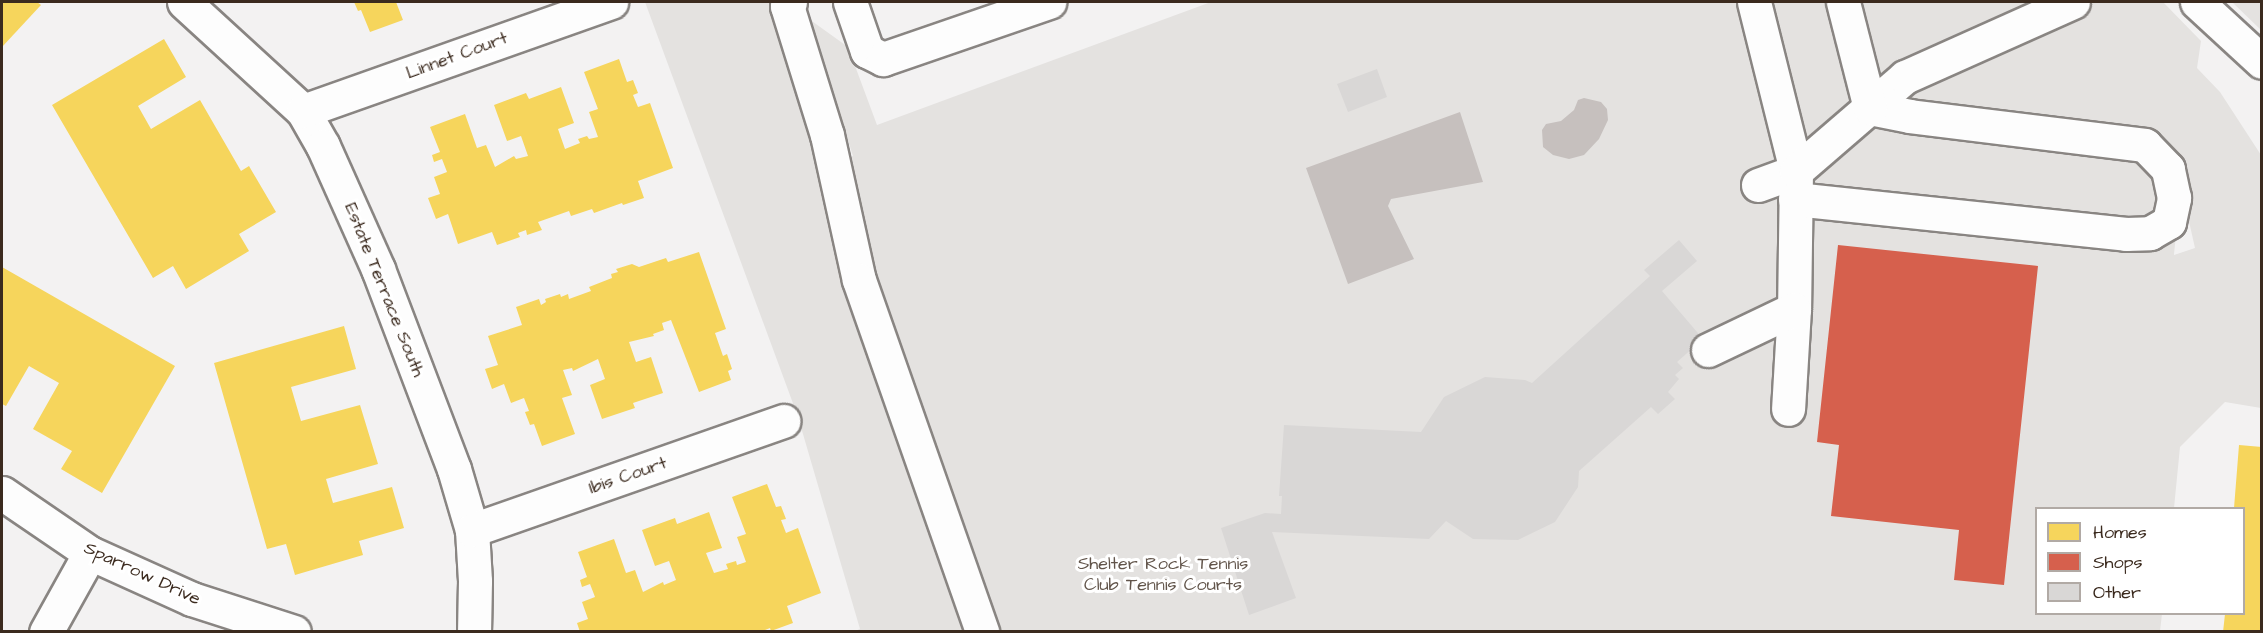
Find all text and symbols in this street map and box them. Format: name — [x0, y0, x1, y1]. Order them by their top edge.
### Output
street label: Linnet Court — [403, 28, 511, 84]
street label: Estate Terrace South — [339, 200, 429, 380]
street label: Ibis Court — [586, 453, 670, 499]
legend — [2035, 507, 2245, 615]
text: Homes — [2093, 520, 2147, 545]
street label: Sparrow Drive — [80, 538, 204, 610]
text: Shops — [2093, 550, 2143, 575]
park label: Shelter Rock Tennis Club Tennis Courts — [1078, 554, 1248, 596]
text: Other — [2093, 580, 2141, 605]

